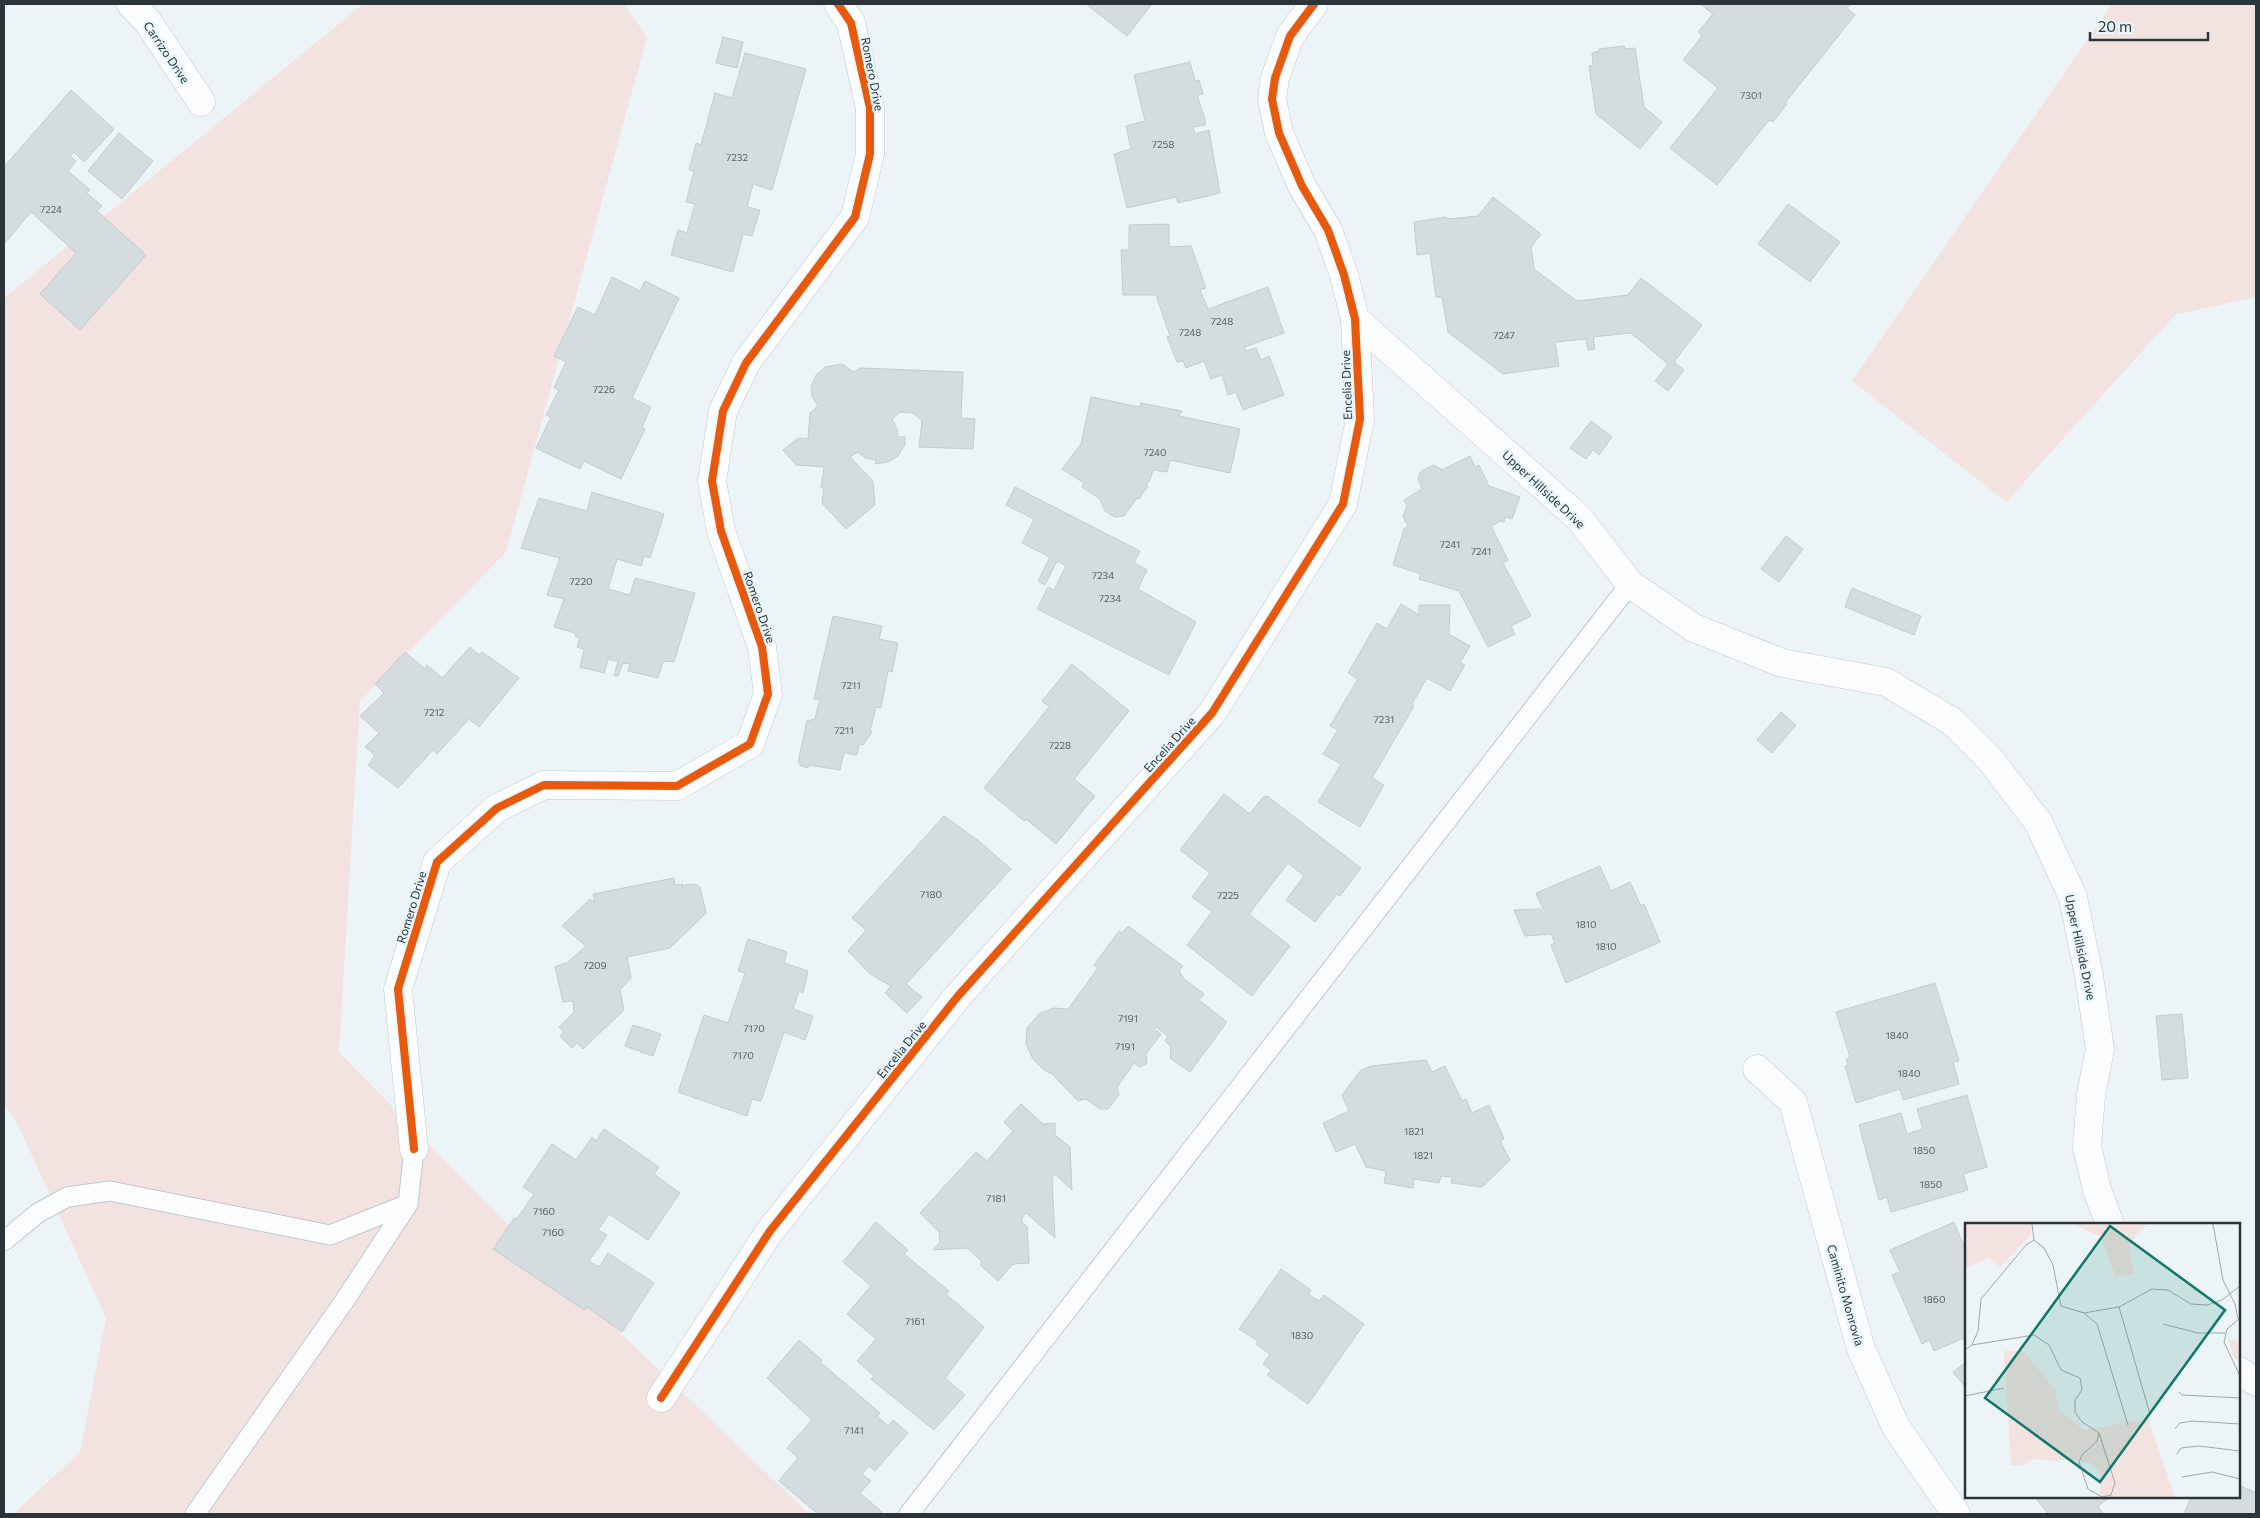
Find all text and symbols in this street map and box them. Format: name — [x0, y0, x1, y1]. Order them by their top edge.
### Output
scale bar — [2090, 10, 2208, 42]
text: 20 m — [2098, 17, 2132, 35]
street label: Carrizo Drive — [141, 18, 193, 86]
street label: Romero Drive — [859, 36, 887, 112]
house number: 7301 — [1740, 89, 1762, 101]
house number: 7258 — [1152, 138, 1174, 150]
house number: 7232 — [726, 151, 748, 163]
house number: 7224 — [40, 203, 62, 215]
house number: 7248 — [1211, 315, 1233, 327]
house number: 7248 — [1179, 326, 1201, 338]
house number: 7247 — [1493, 329, 1515, 341]
street label: Encelia Drive — [1338, 350, 1354, 420]
house number: 7226 — [593, 383, 615, 395]
house number: 7240 — [1143, 446, 1167, 458]
street label: Upper Hillside Drive — [1500, 447, 1588, 531]
house number: 7241 — [1440, 538, 1460, 550]
house number: 7241 — [1471, 545, 1491, 557]
street label: Romero Drive — [741, 569, 779, 645]
house number: 7234 — [1092, 569, 1114, 581]
house number: 7220 — [570, 575, 592, 587]
house number: 7234 — [1099, 592, 1121, 604]
house number: 7211 — [841, 679, 861, 691]
house number: 7212 — [424, 706, 445, 718]
street label: Encelia Drive — [1140, 713, 1198, 775]
house number: 7231 — [1374, 713, 1394, 725]
house number: 7211 — [834, 724, 854, 736]
house number: 7228 — [1049, 739, 1071, 751]
street label: Romero Drive — [393, 869, 429, 945]
house number: 7180 — [920, 888, 942, 900]
house number: 7225 — [1217, 889, 1239, 901]
street label: Upper Hillside Drive — [2063, 893, 2099, 1001]
house number: 1810 — [1575, 918, 1597, 930]
house number: 1810 — [1595, 940, 1617, 952]
house number: 7209 — [583, 959, 607, 971]
house number: 7191 — [1118, 1012, 1138, 1024]
street label: Encelia Drive — [874, 1017, 928, 1081]
house number: 7170 — [743, 1022, 765, 1034]
house number: 1840 — [1886, 1029, 1908, 1041]
house number: 7191 — [1115, 1040, 1135, 1052]
house number: 7170 — [732, 1049, 754, 1061]
house number: 1840 — [1898, 1067, 1920, 1079]
house number: 1821 — [1404, 1125, 1424, 1137]
house number: 1850 — [1913, 1144, 1935, 1156]
house number: 1821 — [1413, 1149, 1433, 1161]
house number: 1850 — [1920, 1178, 1942, 1190]
house number: 7181 — [986, 1192, 1006, 1204]
house number: 7160 — [533, 1205, 555, 1217]
inset map — [1965, 1223, 2240, 1498]
house number: 7160 — [542, 1226, 564, 1238]
street label: Caminito Monrovia — [1825, 1243, 1867, 1347]
house number: 1860 — [1923, 1293, 1945, 1305]
house number: 7161 — [905, 1315, 925, 1327]
house number: 1830 — [1291, 1329, 1313, 1341]
house number: 7141 — [844, 1424, 864, 1436]

